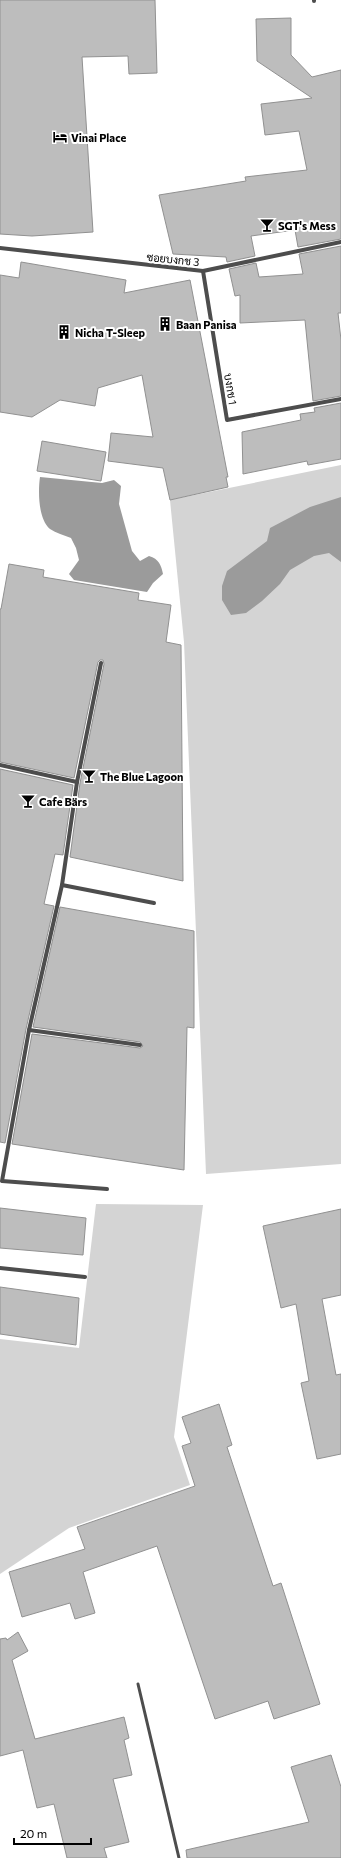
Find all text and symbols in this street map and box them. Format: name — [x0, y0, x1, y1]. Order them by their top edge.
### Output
hotel icon: Vinai Place — [52, 129, 68, 145]
place label: Vinai Place — [71, 131, 126, 144]
bar icon: SGT's Mess — [259, 217, 275, 233]
place label: SGT's Mess — [278, 219, 336, 232]
street label: ซอยบงกช 3 — [146, 250, 200, 268]
building icon: Baan Panisa — [157, 316, 173, 332]
place label: Baan Panisa — [176, 318, 237, 331]
building icon: Nicha T-Sleep — [56, 324, 72, 340]
place label: Nicha T-Sleep — [75, 326, 145, 339]
street label: บงกช 1 — [222, 372, 240, 406]
bar icon: The Blue Lagoon — [81, 768, 97, 784]
place label: The Blue Lagoon — [100, 770, 183, 783]
bar icon: Cafe Bärs — [20, 793, 36, 809]
place label: Cafe Bärs — [39, 795, 87, 808]
scale bar — [14, 1820, 91, 1846]
text: 20 m — [20, 1826, 47, 1840]

